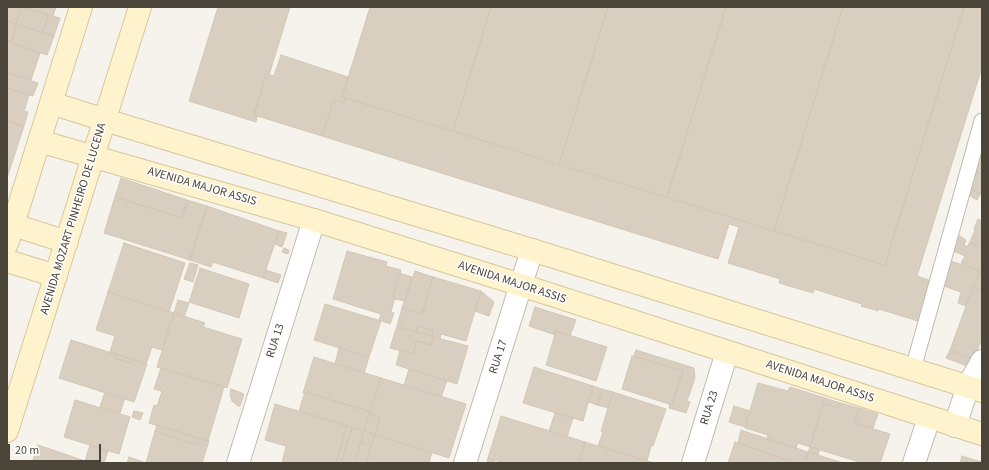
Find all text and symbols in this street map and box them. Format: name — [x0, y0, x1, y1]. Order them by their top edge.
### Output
street label: AVENIDA MOZART PINHEIRO DE LUCENA — [38, 121, 110, 317]
street label: AVENIDA MAJOR ASSIS — [146, 165, 258, 209]
street label: AVENIDA MAJOR ASSIS — [456, 259, 568, 307]
street label: RUA 13 — [264, 322, 288, 360]
street label: RUA 17 — [487, 338, 511, 376]
street label: AVENIDA MAJOR ASSIS — [764, 358, 876, 406]
street label: RUA 23 — [698, 389, 722, 427]
scale bar — [10, 436, 103, 462]
text: 20 m — [15, 442, 39, 459]

